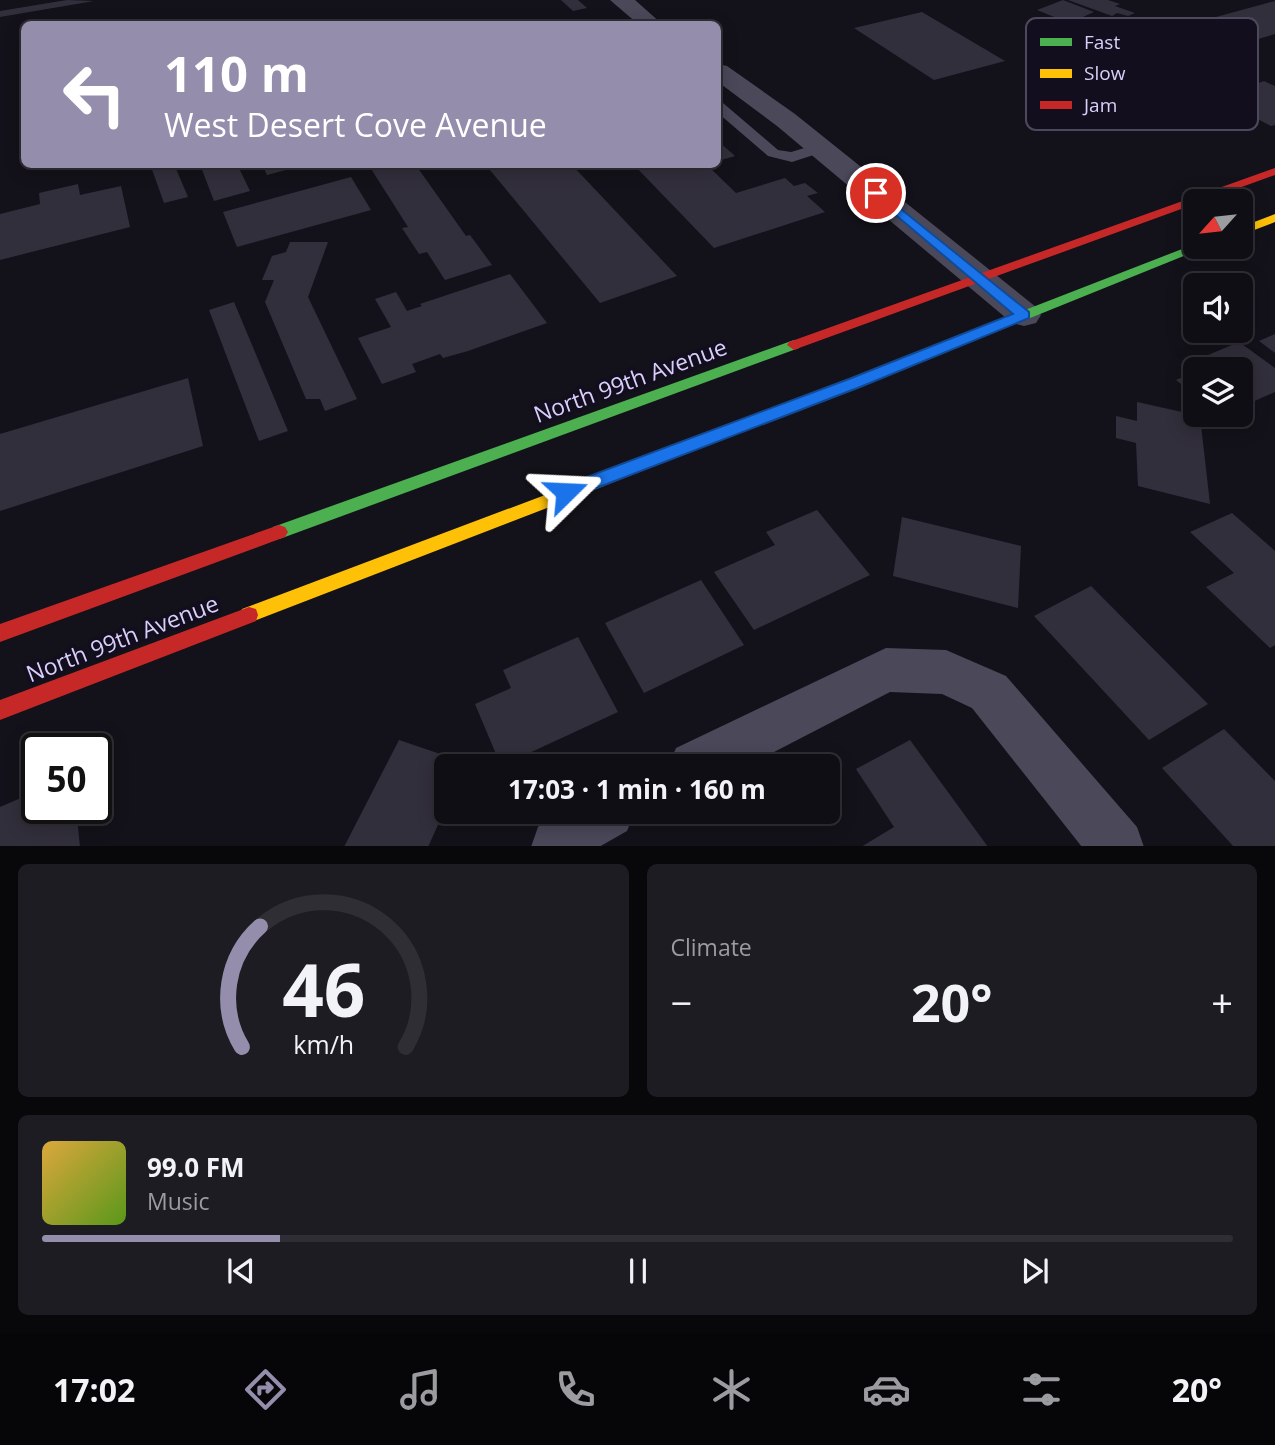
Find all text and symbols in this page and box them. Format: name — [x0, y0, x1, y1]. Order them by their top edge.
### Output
legend — [1026, 18, 1258, 130]
text: Fast — [1084, 29, 1120, 55]
text: 110 m — [164, 40, 309, 106]
icon: left — [49, 49, 140, 140]
text: Slow — [1084, 60, 1126, 86]
text: Jam — [1082, 92, 1117, 118]
text: West Desert Cove Avenue — [164, 103, 547, 146]
pin — [846, 163, 906, 223]
icon: arrive — [857, 174, 895, 212]
north arrow — [1183, 189, 1253, 259]
map controls — [1183, 189, 1253, 427]
button: sound — [1183, 273, 1253, 343]
street label: North 99th Avenue — [529, 330, 731, 430]
button: layers — [1183, 357, 1253, 427]
position arrow — [529, 455, 603, 529]
street label: North 99th Avenue — [21, 587, 223, 689]
speed limit sign: 50 — [21, 733, 112, 824]
text: 17:03 · 1 min · 160 m — [508, 771, 766, 807]
text: Climate — [671, 931, 752, 963]
text: 46 — [282, 939, 365, 1038]
text: 20° — [911, 966, 993, 1037]
text: − — [671, 976, 692, 1028]
text: + — [1211, 976, 1233, 1028]
text: km/h — [293, 1026, 354, 1060]
text: 99.0 FM — [147, 1149, 245, 1185]
text: Music — [147, 1185, 210, 1217]
icon: previous — [222, 1252, 260, 1290]
icon: pause — [619, 1252, 657, 1290]
icon: next — [1016, 1252, 1054, 1290]
icon: directions — [241, 1365, 290, 1414]
icon: music — [396, 1365, 445, 1414]
icon: phone — [551, 1365, 600, 1414]
icon: climate — [707, 1365, 756, 1414]
icon: car — [862, 1365, 911, 1414]
icon: filters — [1017, 1365, 1066, 1414]
text: 17:02 — [53, 1368, 135, 1411]
text: 20° — [1172, 1368, 1222, 1411]

